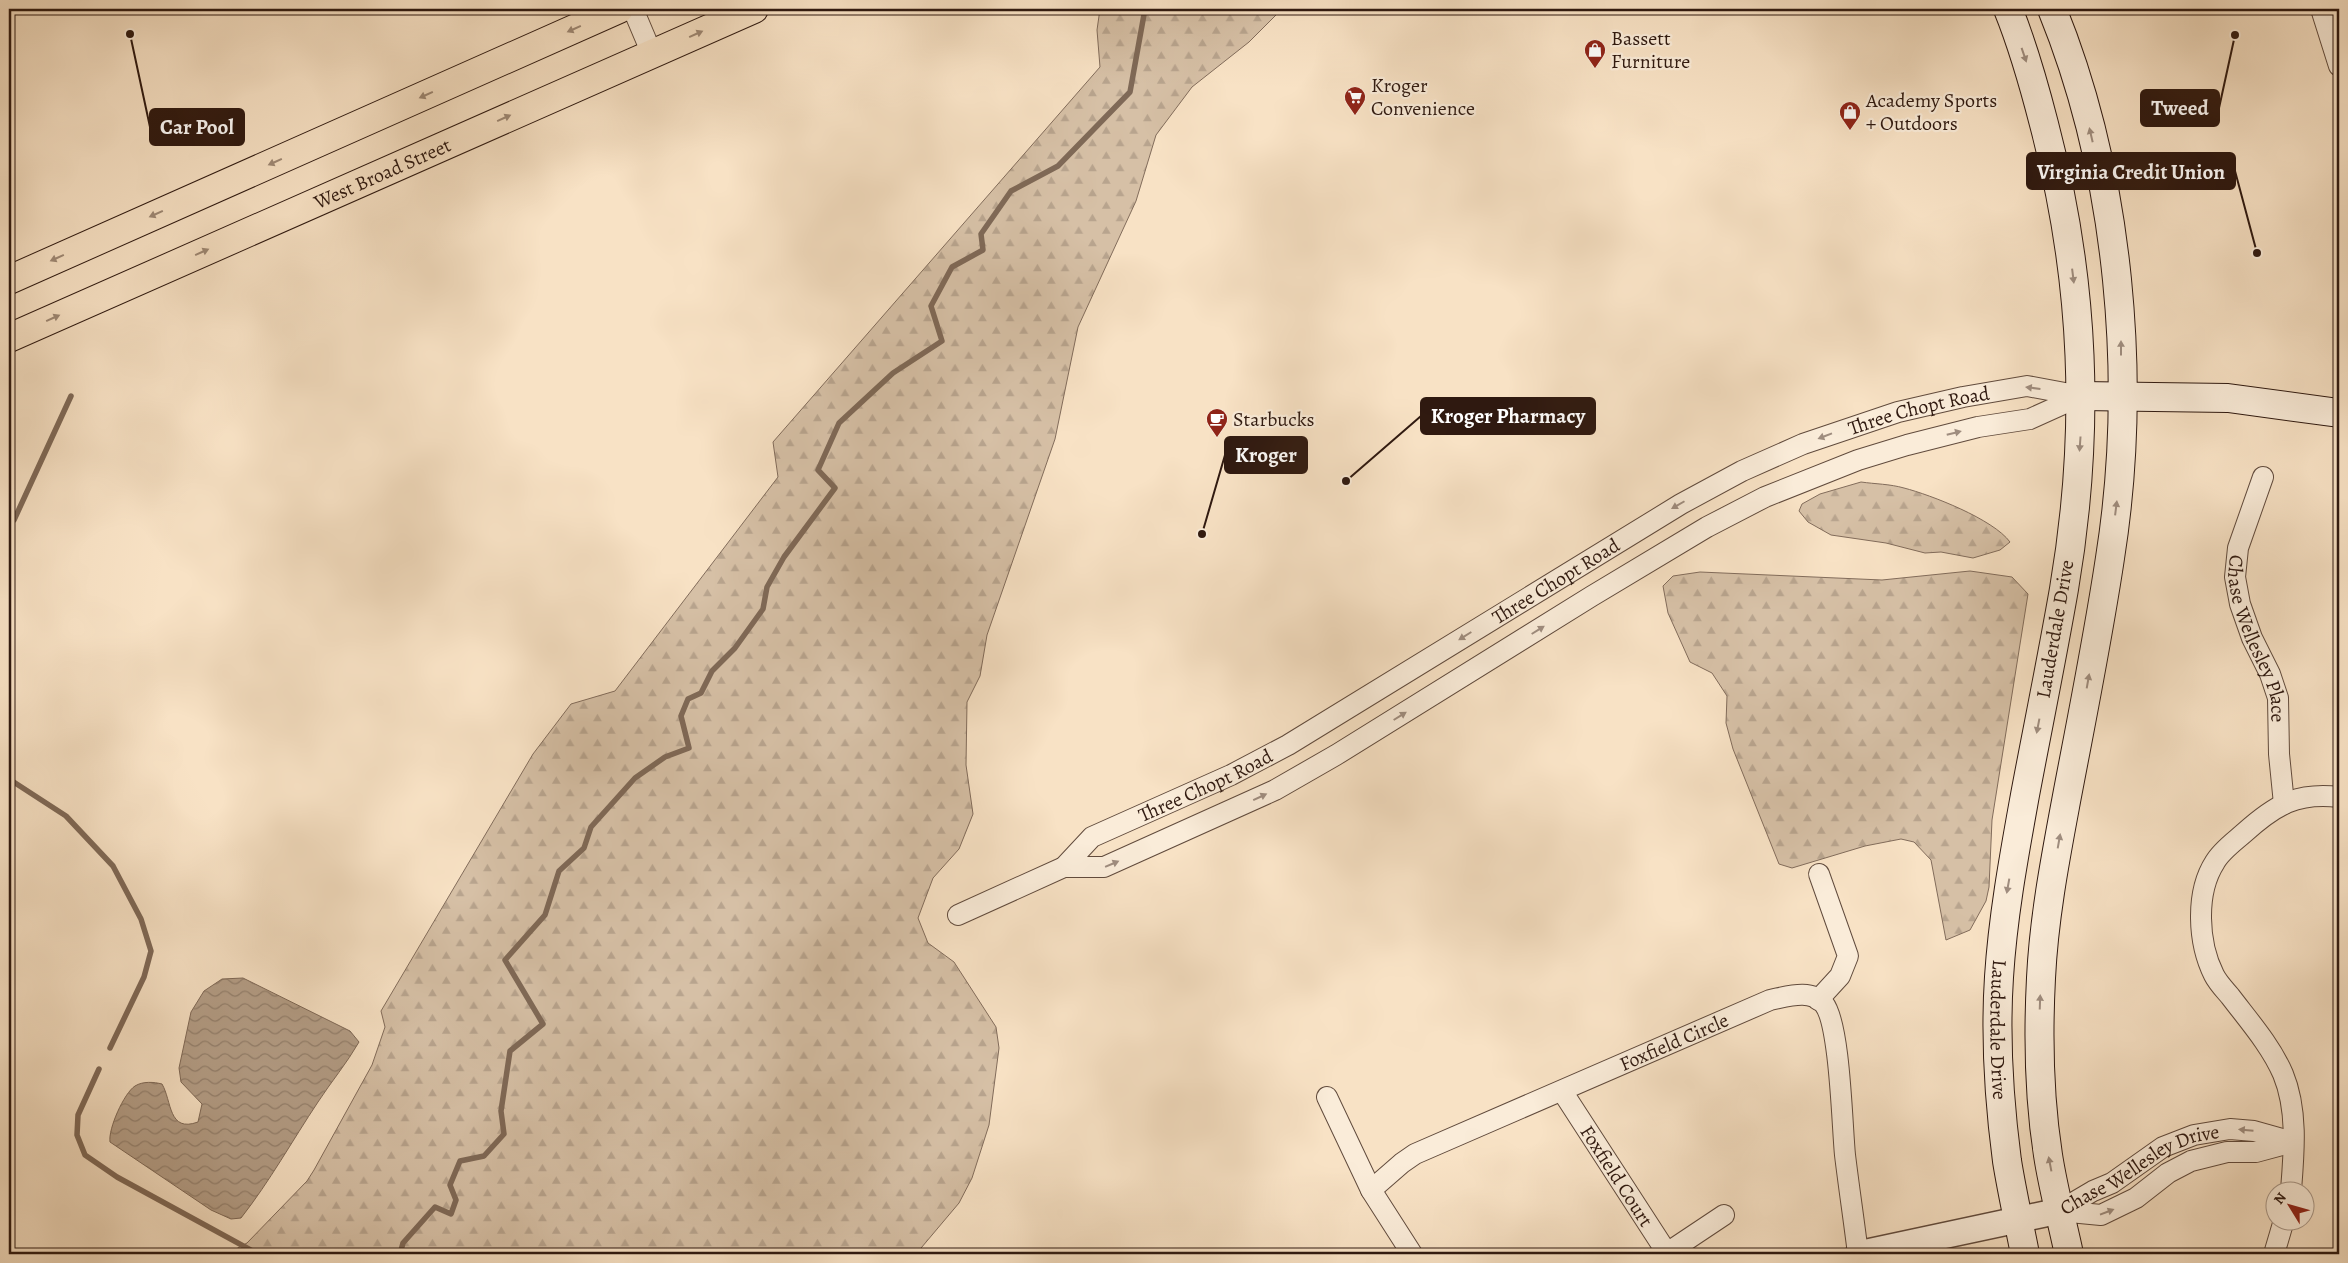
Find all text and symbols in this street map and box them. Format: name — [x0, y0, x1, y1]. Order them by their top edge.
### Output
one-way arrow — [567, 25, 581, 33]
place label: Bassett Furniture — [1611, 25, 1690, 75]
one-way arrow — [689, 30, 703, 38]
shop icon: Bassett Furniture — [1583, 38, 1607, 69]
one-way arrow — [2021, 47, 2028, 62]
place label: Kroger Convenience — [1371, 72, 1475, 122]
supermarket icon: Kroger Convenience — [1343, 85, 1367, 116]
place label: Academy Sports + Outdoors — [1865, 87, 1997, 137]
callout: Tweed — [2141, 90, 2219, 126]
one-way arrow — [419, 91, 433, 99]
text: Tweed — [2151, 94, 2209, 122]
shop icon: Academy Sports + Outdoors — [1838, 100, 1862, 131]
callout: Car Pool — [150, 109, 244, 145]
text: Car Pool — [160, 113, 234, 141]
one-way arrow — [497, 114, 511, 122]
one-way arrow — [2087, 128, 2095, 143]
street label: West Broad Street — [309, 131, 455, 216]
callout: Virginia Credit Union — [2027, 153, 2235, 189]
one-way arrow — [268, 158, 282, 166]
text: Virginia Credit Union — [2036, 158, 2225, 186]
one-way arrow — [149, 210, 163, 218]
one-way arrow — [195, 248, 209, 256]
one-way arrow — [50, 255, 64, 263]
one-way arrow — [2069, 268, 2077, 284]
one-way arrow — [46, 314, 60, 322]
one-way arrow — [2117, 339, 2125, 355]
street label: Three Chopt Road — [1844, 379, 1992, 441]
one-way arrow — [2025, 384, 2041, 392]
callout: Kroger Pharmacy — [1421, 398, 1595, 434]
text: Kroger Pharmacy — [1431, 402, 1586, 430]
place label: Starbucks — [1233, 406, 1315, 433]
cafe icon: Starbucks — [1205, 407, 1229, 438]
one-way arrow — [1947, 429, 1962, 437]
one-way arrow — [1817, 432, 1832, 440]
callout: Kroger — [1225, 437, 1307, 473]
one-way arrow — [2076, 437, 2084, 453]
text: Kroger — [1235, 441, 1297, 469]
one-way arrow — [2113, 500, 2121, 516]
one-way arrow — [1672, 501, 1685, 510]
street label: Three Chopt Road — [1487, 531, 1625, 630]
street label: Chase Wellesley Place — [2221, 554, 2292, 723]
street label: Lauderdale Drive — [2030, 558, 2080, 700]
one-way arrow — [1531, 625, 1545, 635]
one-way arrow — [1459, 631, 1472, 641]
one-way arrow — [2085, 672, 2093, 688]
one-way arrow — [1393, 711, 1407, 720]
one-way arrow — [2034, 718, 2042, 734]
street label: Three Chopt Road — [1134, 742, 1277, 828]
one-way arrow — [1253, 793, 1267, 801]
one-way arrow — [2055, 833, 2063, 848]
one-way arrow — [1105, 860, 1120, 868]
one-way arrow — [2004, 878, 2012, 894]
street label: Lauderdale Drive — [1984, 958, 2014, 1101]
one-way arrow — [2036, 993, 2044, 1009]
street label: Foxfield Circle — [1615, 1006, 1733, 1077]
street label: Chase Wellesley Drive — [2055, 1118, 2221, 1221]
street label: Foxfield Court — [1574, 1120, 1660, 1232]
one-way arrow — [2238, 1126, 2254, 1134]
one-way arrow — [2045, 1155, 2053, 1171]
north arrow — [2266, 1180, 2316, 1230]
text: N — [2269, 1189, 2291, 1208]
one-way arrow — [2100, 1208, 2115, 1216]

